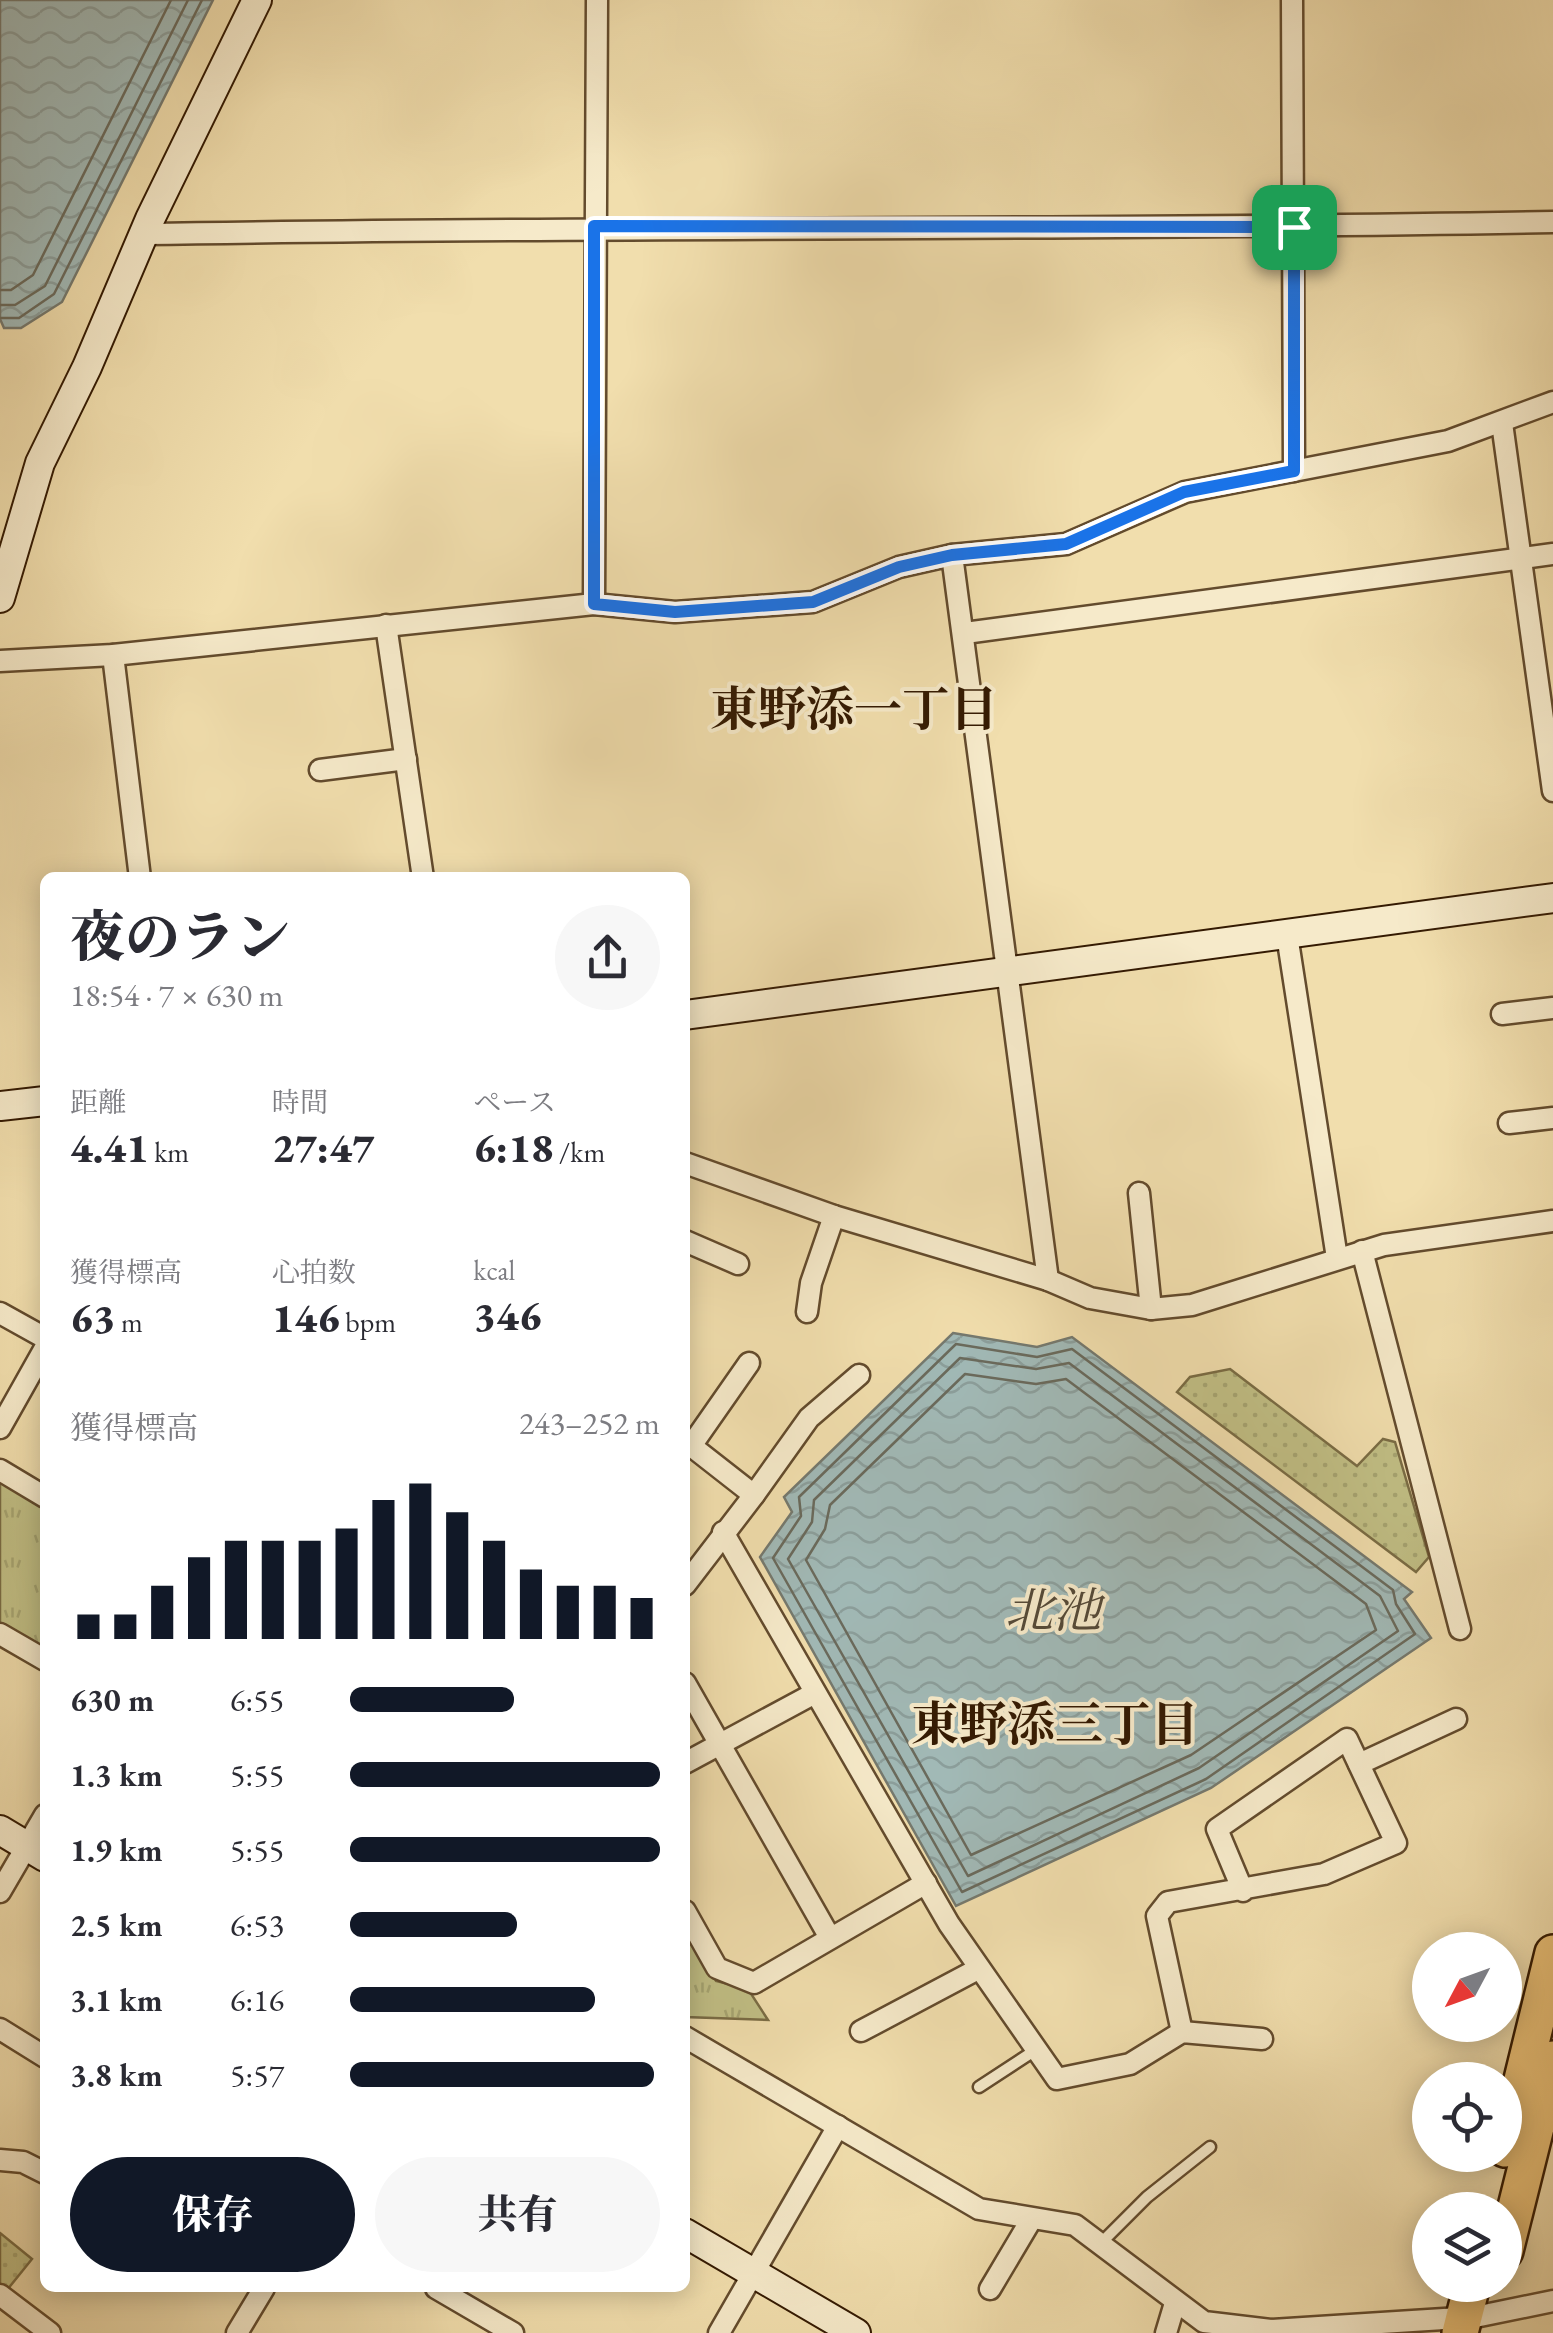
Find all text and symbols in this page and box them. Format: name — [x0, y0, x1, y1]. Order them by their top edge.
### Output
pin — [1252, 185, 1337, 270]
icon: arrive — [1267, 200, 1322, 255]
district label: 東野添一丁目 — [710, 678, 998, 740]
text: 夜のラン — [70, 901, 290, 972]
button: share — [555, 905, 660, 1010]
text: 18:54 · 7 × 630 m — [70, 974, 283, 1016]
text: 距離 — [70, 1084, 126, 1120]
text: 時間 — [272, 1084, 328, 1120]
text: ペース — [473, 1084, 556, 1120]
text: 4.41 — [70, 1120, 149, 1175]
text: 27:47 — [272, 1120, 375, 1175]
text: 6:18 — [473, 1120, 554, 1175]
text: km — [149, 1134, 189, 1170]
text: /km — [554, 1134, 605, 1170]
text: kcal — [473, 1252, 515, 1288]
text: 獲得標高 — [70, 1254, 182, 1290]
text: 心拍数 — [272, 1254, 356, 1290]
text: 346 — [473, 1288, 541, 1343]
text: 63 — [70, 1290, 115, 1345]
text: 146 — [272, 1290, 340, 1345]
text: m — [115, 1304, 143, 1340]
text: bpm — [340, 1304, 396, 1340]
text: 243–252 m — [519, 1402, 660, 1444]
text: 獲得標高 — [70, 1407, 198, 1449]
water label: 北池 — [1005, 1579, 1106, 1641]
text: 630 m — [70, 1679, 154, 1721]
text: 6:55 — [230, 1679, 284, 1721]
district label: 東野添三丁目 — [911, 1693, 1199, 1755]
text: 1.3 km — [70, 1754, 163, 1796]
text: 5:55 — [230, 1754, 284, 1796]
text: 1.9 km — [70, 1829, 163, 1871]
text: 5:55 — [230, 1829, 284, 1871]
text: 2.5 km — [70, 1904, 163, 1946]
text: 6:53 — [230, 1904, 284, 1946]
north arrow — [1412, 1932, 1522, 2042]
map controls — [1412, 1932, 1522, 2302]
text: 3.1 km — [70, 1979, 163, 2021]
text: 6:16 — [230, 1979, 284, 2021]
text: 3.8 km — [70, 2054, 163, 2096]
text: 5:57 — [230, 2054, 284, 2096]
button: locate — [1412, 2062, 1522, 2172]
button: 保存 — [70, 2157, 355, 2272]
button: 共有 — [375, 2157, 660, 2272]
button: layers — [1412, 2192, 1522, 2302]

